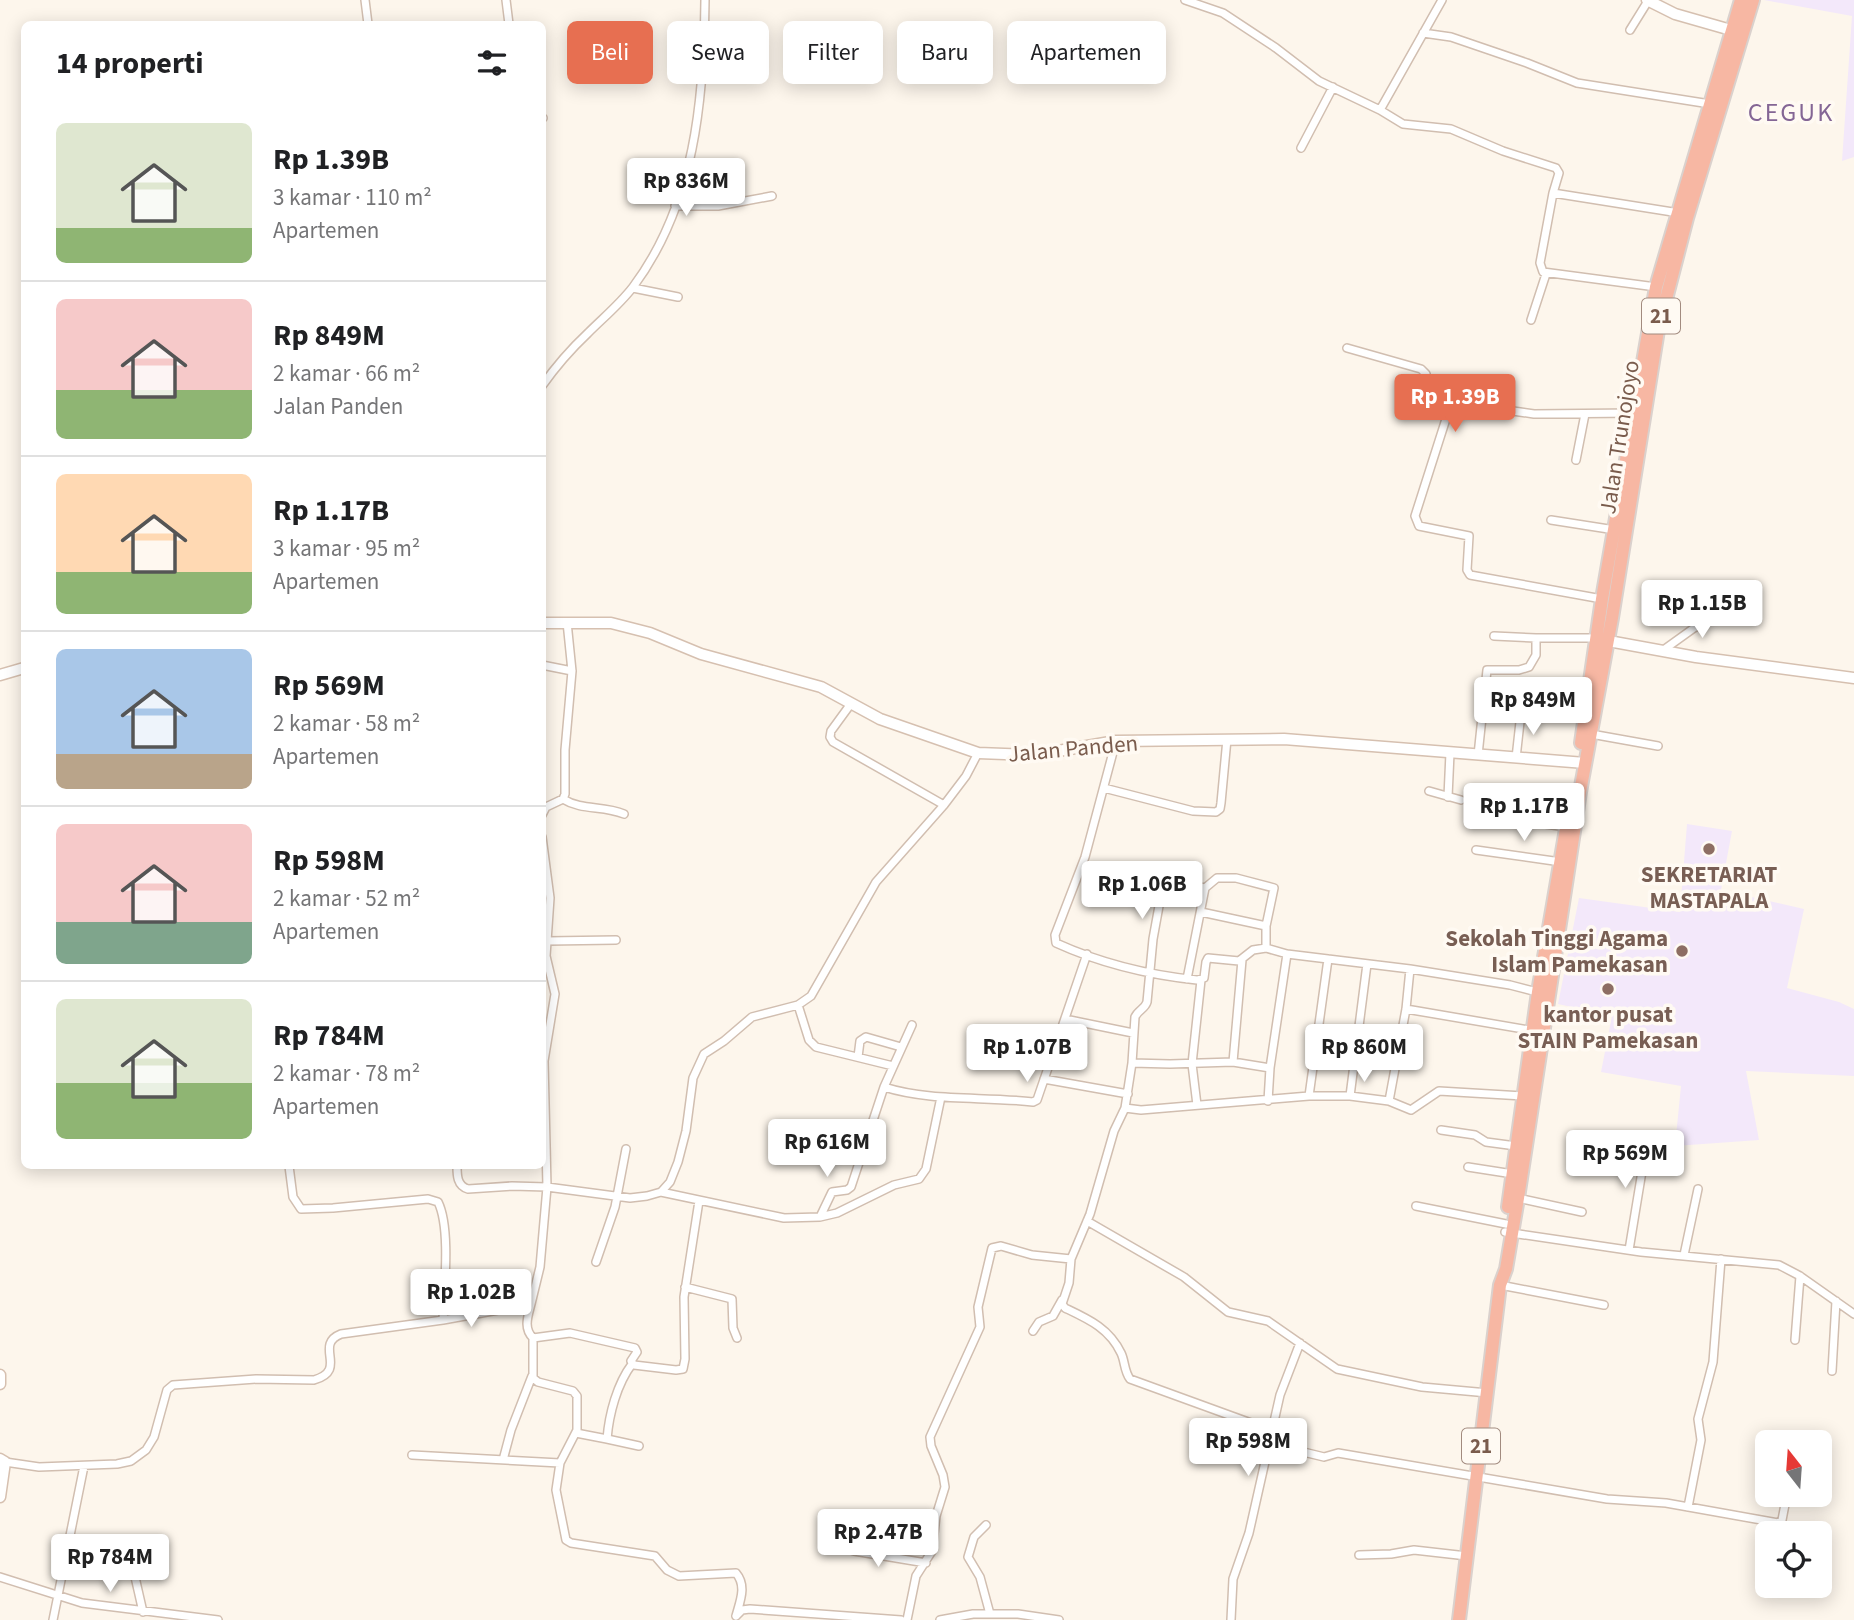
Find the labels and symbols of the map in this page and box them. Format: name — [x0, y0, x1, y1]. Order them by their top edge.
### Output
district label: CEGUK — [1748, 94, 1834, 131]
pin: Rp 836M — [621, 158, 751, 218]
road number: 21 — [1642, 298, 1680, 334]
street label: Jalan Trunojoyo — [1591, 358, 1648, 516]
pin: Rp 1.39B — [1383, 374, 1527, 434]
pin: Rp 1.15B — [1630, 580, 1774, 640]
pin: Rp 849M — [1468, 678, 1598, 737]
street label: Jalan Panden — [1007, 726, 1139, 771]
pin: Rp 1.17B — [1452, 784, 1596, 843]
marker: SEKRETARIAT MASTAPALA — [1701, 841, 1717, 857]
place label: SEKRETARIAT MASTAPALA — [1641, 858, 1777, 917]
pin: Rp 1.06B — [1070, 862, 1214, 921]
place label: Sekolah Tinggi Agama Islam Pamekasan — [1445, 922, 1668, 981]
marker: Sekolah Tinggi Agama Islam Pamekasan — [1674, 943, 1690, 959]
marker: kantor pusat STAIN Pamekasan — [1600, 981, 1616, 997]
place label: kantor pusat STAIN Pamekasan — [1518, 998, 1698, 1057]
pin: Rp 1.07B — [955, 1024, 1099, 1084]
pin: Rp 860M — [1299, 1024, 1429, 1084]
pin: Rp 616M — [762, 1120, 892, 1179]
pin: Rp 569M — [1560, 1130, 1690, 1190]
pin: Rp 1.02B — [399, 1270, 543, 1329]
pin: Rp 598M — [1183, 1418, 1313, 1478]
road number: 21 — [1462, 1428, 1500, 1464]
north arrow — [1755, 1430, 1832, 1507]
pin: Rp 2.47B — [806, 1510, 950, 1569]
pin: Rp 784M — [45, 1534, 175, 1594]

